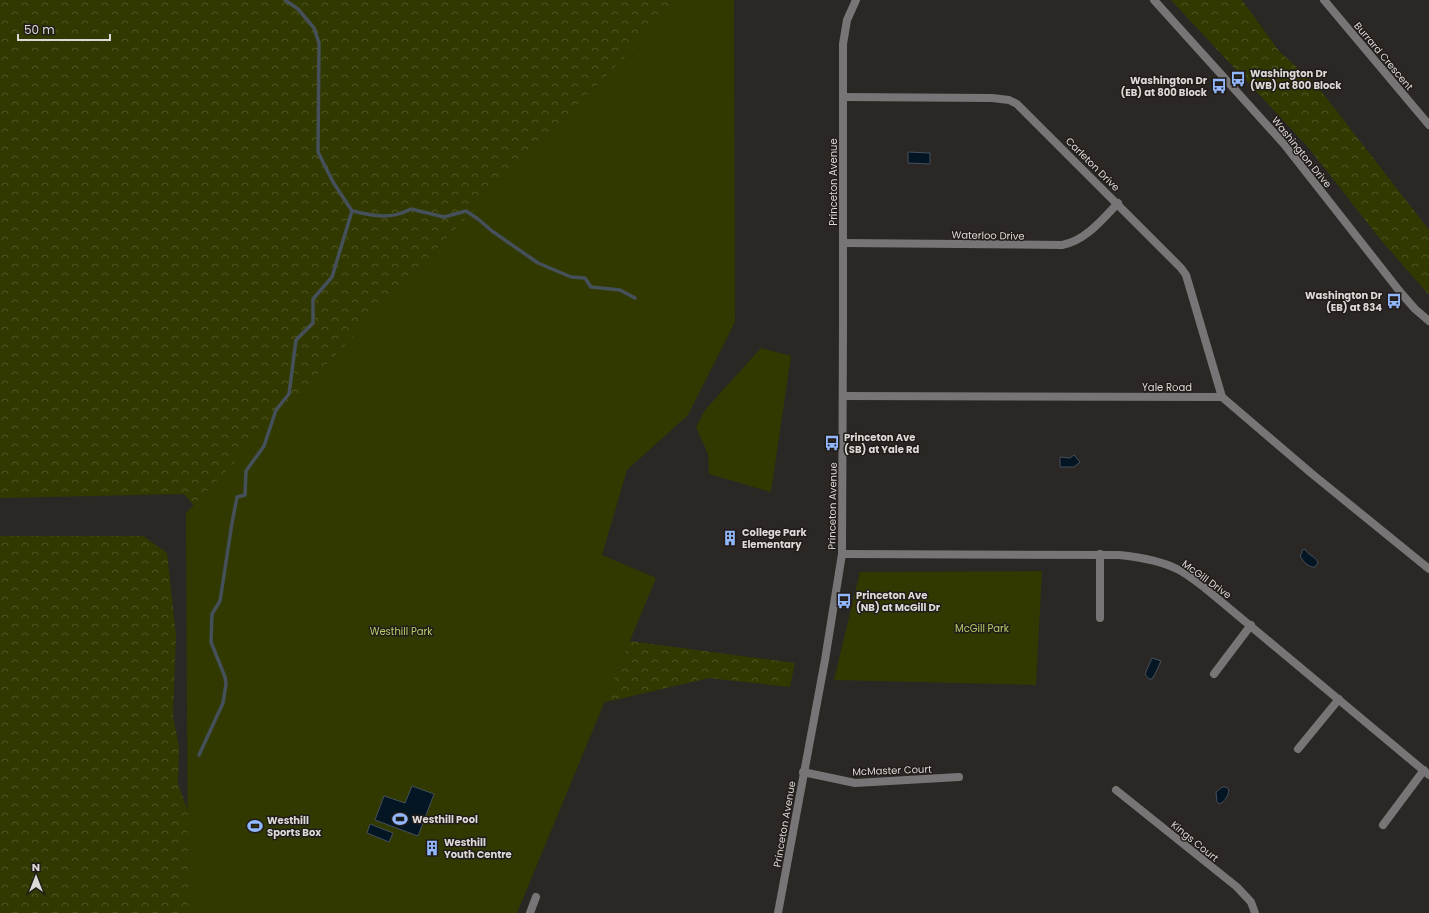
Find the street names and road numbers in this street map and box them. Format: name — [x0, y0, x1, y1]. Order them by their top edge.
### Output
street label: Burrard Crescent — [1351, 19, 1417, 94]
street label: Washington Drive — [1268, 113, 1335, 191]
street label: Carleton Drive — [1062, 134, 1123, 195]
street label: Princeton Avenue — [826, 138, 841, 226]
street label: Waterloo Drive — [951, 227, 1025, 244]
street label: Yale Road — [1142, 380, 1192, 395]
street label: Princeton Avenue — [824, 462, 841, 550]
street label: McGill Drive — [1179, 556, 1234, 602]
street label: McMaster Court — [852, 762, 932, 779]
street label: Princeton Avenue — [770, 780, 799, 868]
street label: Kings Court — [1168, 818, 1222, 866]

